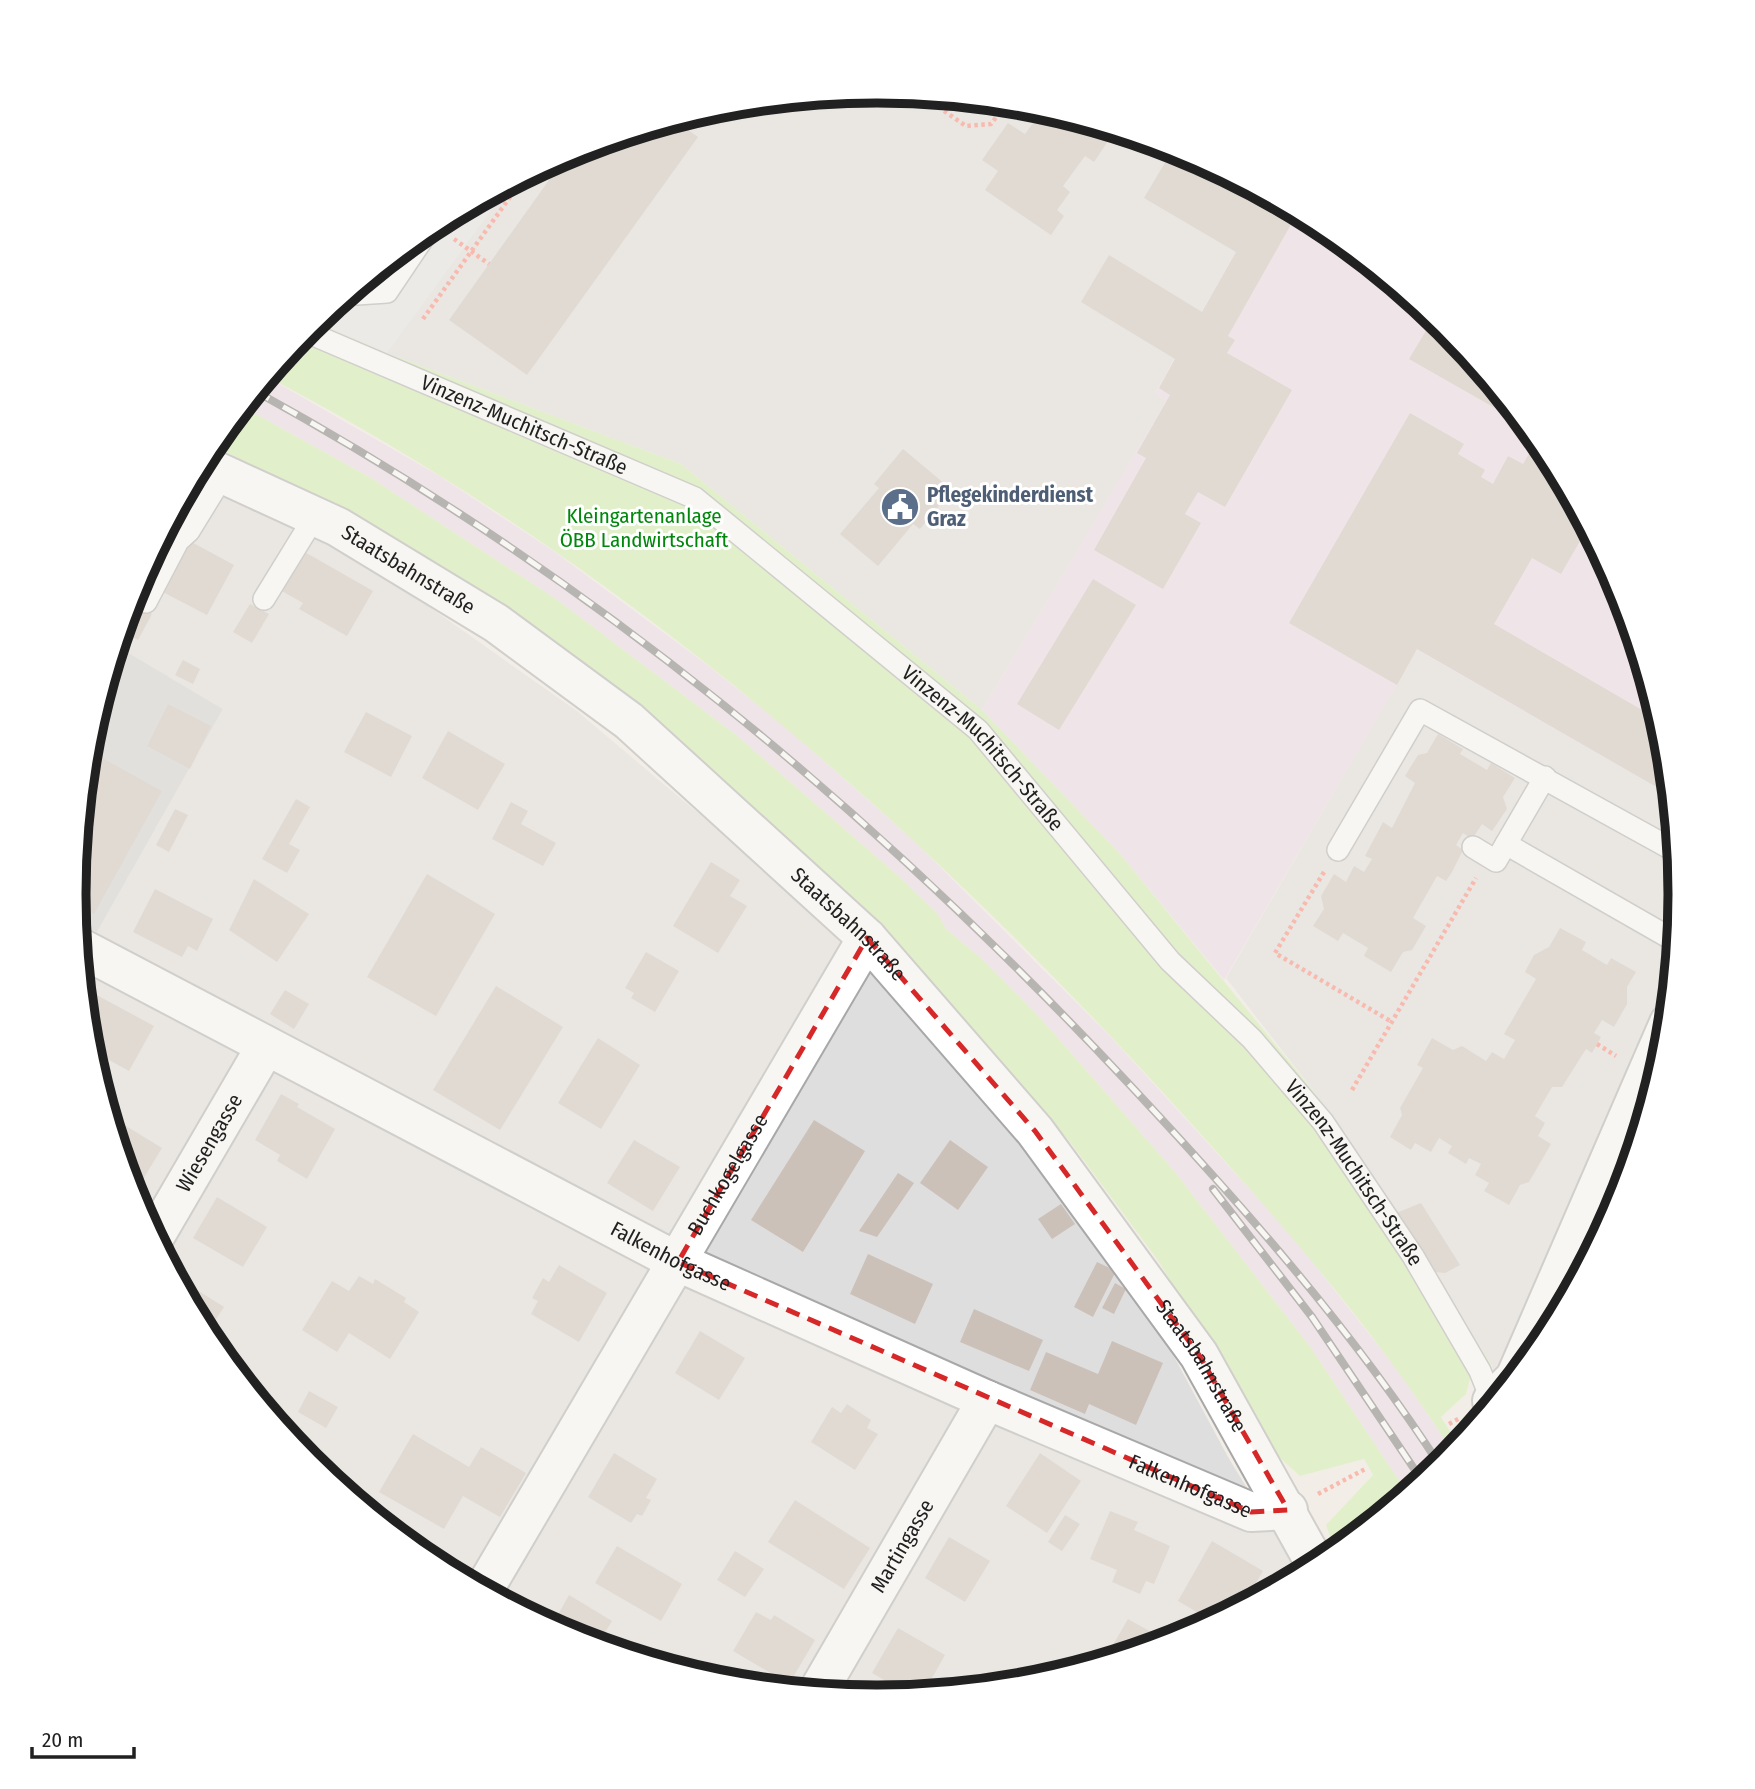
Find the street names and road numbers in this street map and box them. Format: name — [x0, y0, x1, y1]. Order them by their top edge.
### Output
street label: Vinzenz-Muchitsch-Straße — [417, 369, 631, 481]
street label: Staatsbahnstraße — [337, 519, 480, 620]
street label: Vinzenz-Muchitsch-Straße — [896, 660, 1069, 836]
street label: Staatsbahnstraße — [785, 862, 911, 986]
street label: Vinzenz-Muchitsch-Straße — [1280, 1074, 1429, 1270]
street label: Wiesengasse — [171, 1089, 248, 1197]
street label: Buchkogelgasse — [682, 1109, 774, 1240]
street label: Falkenhofgasse — [606, 1216, 735, 1297]
street label: Staatsbahnstraße — [1150, 1295, 1252, 1437]
street label: Falkenhofgasse — [1125, 1449, 1256, 1524]
street label: Martingasse — [865, 1495, 940, 1597]

